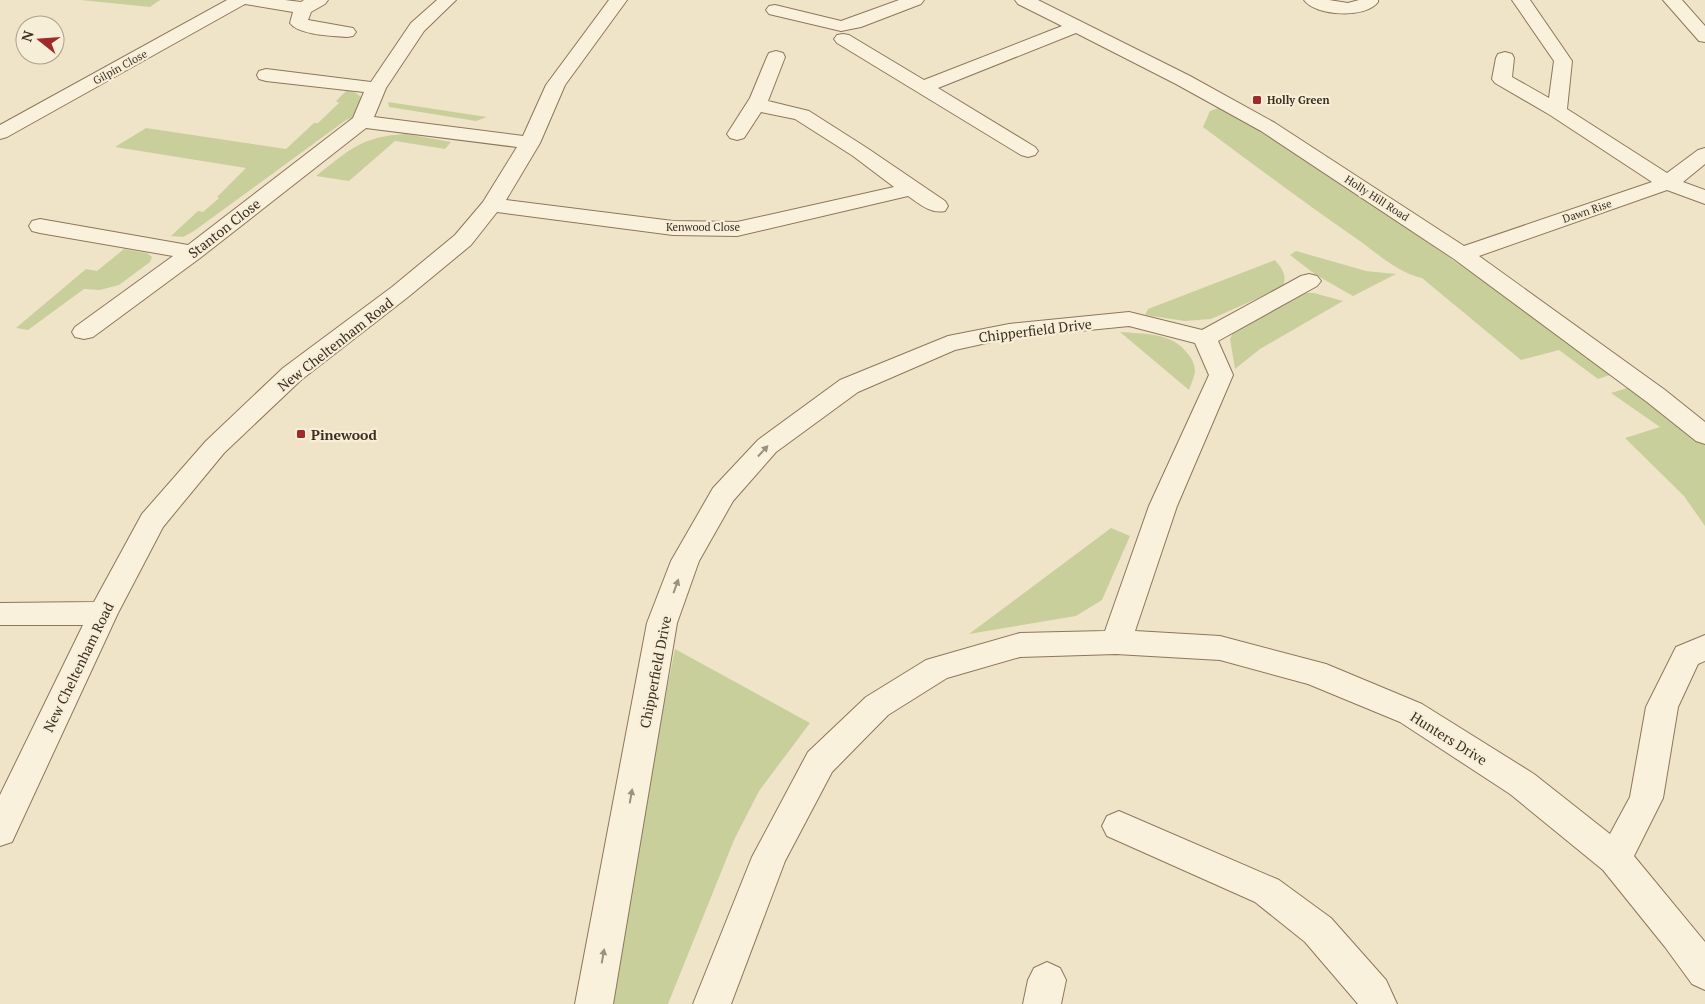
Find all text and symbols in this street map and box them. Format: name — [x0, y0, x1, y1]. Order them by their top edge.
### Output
north arrow — [15, 15, 65, 65]
text: N — [16, 28, 38, 44]
street label: Gilpin Close — [90, 46, 150, 88]
place label: Holly Green — [1267, 93, 1330, 107]
marker: Holly Green — [1251, 94, 1263, 106]
street label: Holly Hill Road — [1342, 172, 1412, 224]
street label: Stanton Close — [184, 194, 264, 262]
street label: Dawn Rise — [1561, 196, 1614, 226]
street label: Kenwood Close — [666, 220, 741, 234]
street label: New Cheltenham Road — [273, 293, 397, 395]
street label: Chipperfield Drive — [977, 314, 1093, 346]
place label: Pinewood — [311, 425, 377, 444]
marker: Pinewood — [295, 428, 307, 440]
one-way arrow — [757, 445, 769, 457]
one-way arrow — [672, 578, 680, 593]
street label: New Cheltenham Road — [38, 599, 118, 735]
street label: Chipperfield Drive — [635, 614, 675, 730]
street label: Hunters Drive — [1407, 707, 1491, 769]
one-way arrow — [628, 788, 636, 804]
one-way arrow — [599, 948, 607, 964]

